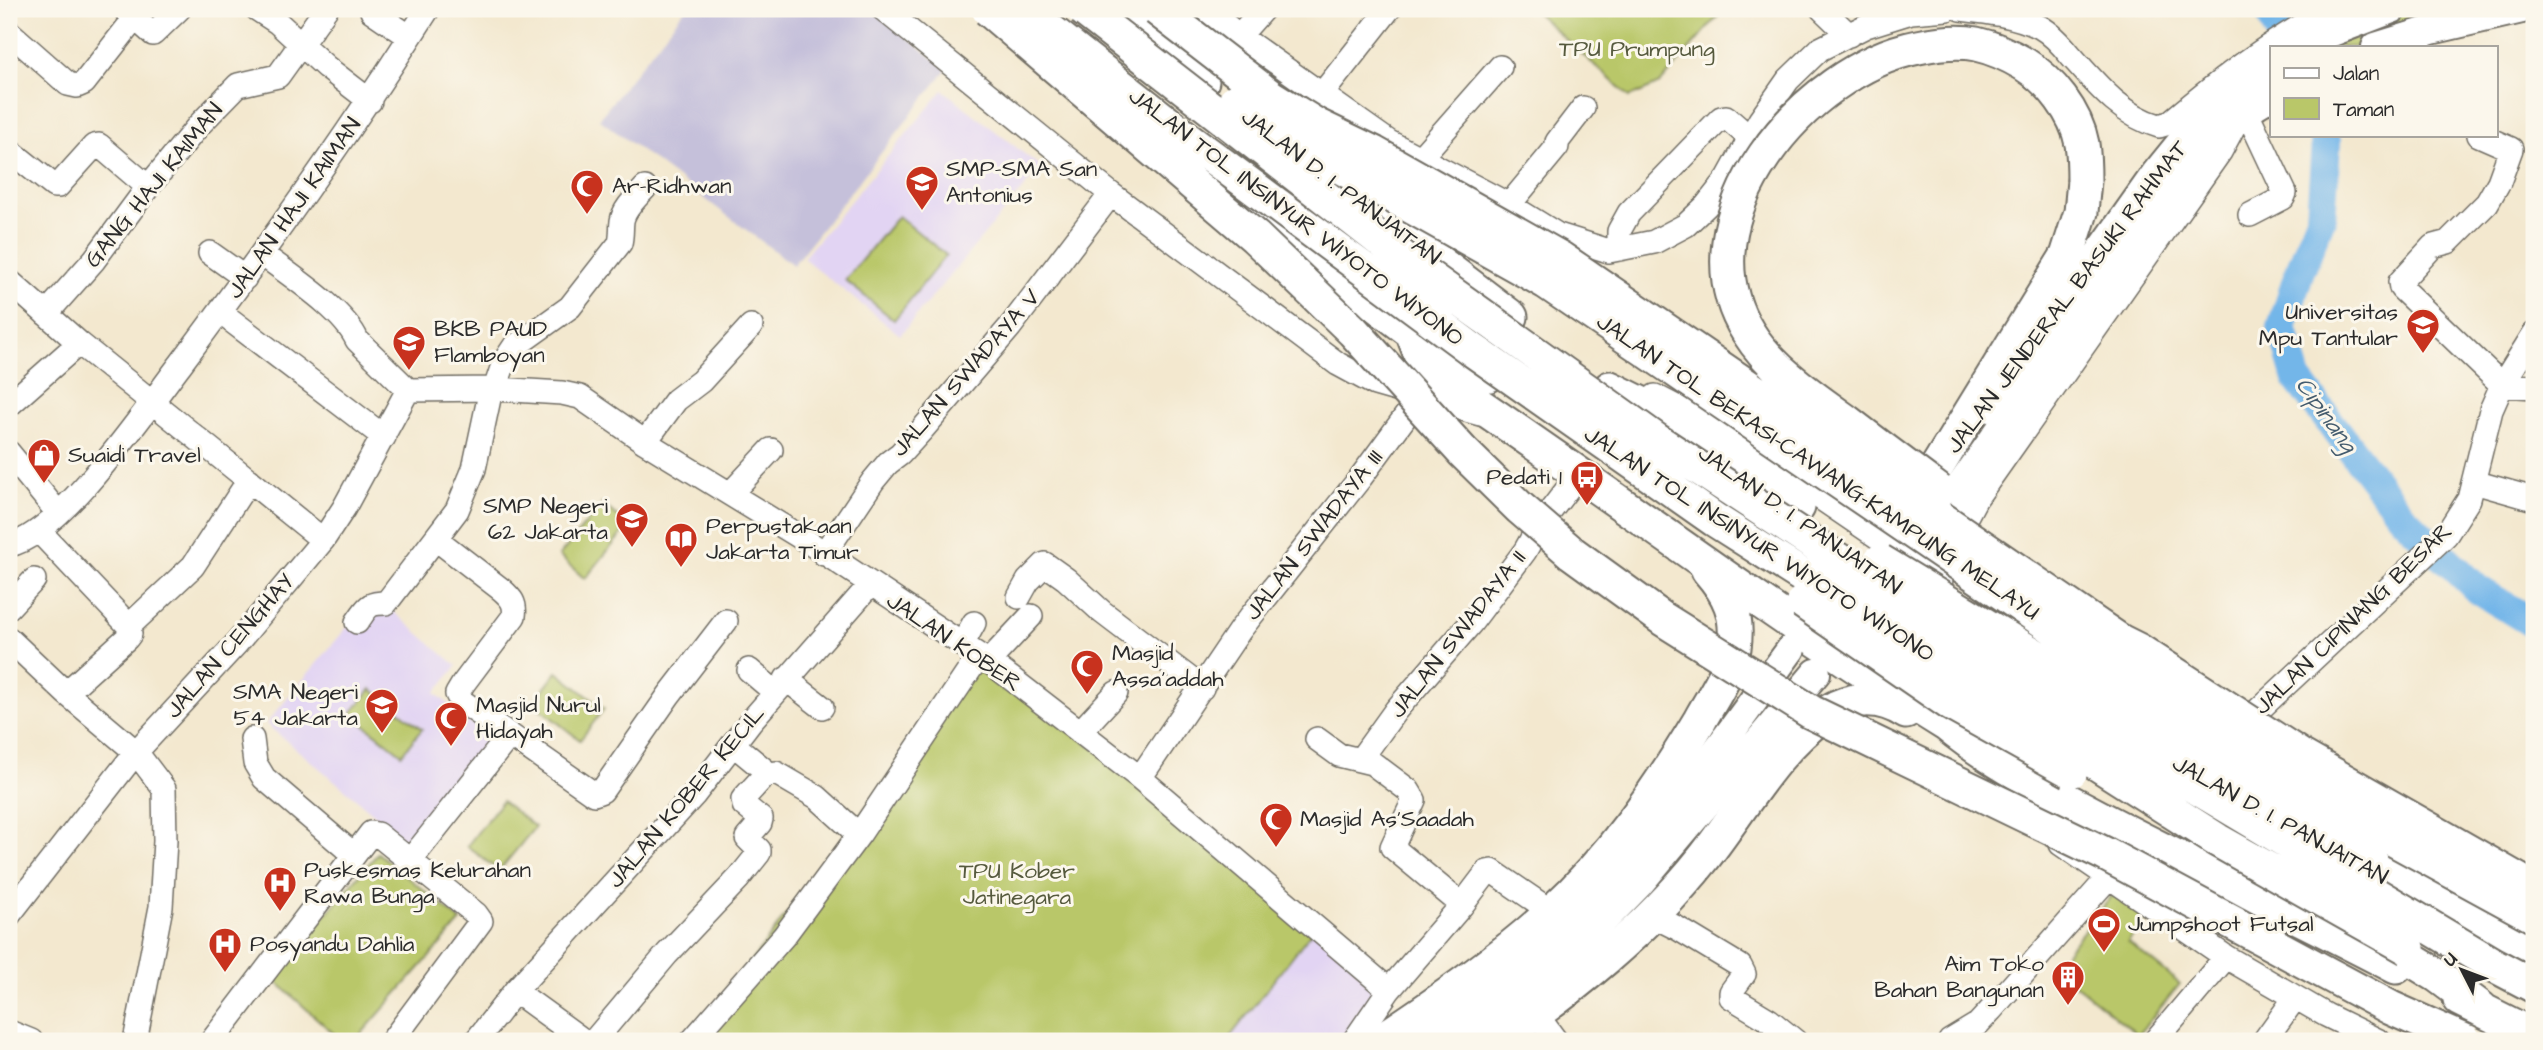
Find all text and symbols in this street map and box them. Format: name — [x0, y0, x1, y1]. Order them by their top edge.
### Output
park label: TPU Prumpung — [1559, 33, 1715, 66]
legend — [2270, 46, 2498, 136]
text: Jalan — [2333, 59, 2379, 88]
street label: JALAN TOL INSINYUR WIYOTO WIYONO — [1122, 80, 1470, 354]
text: Taman — [2333, 95, 2394, 124]
street label: GANG HAJI KAIMAN — [77, 96, 231, 274]
street label: JALAN D. I. PANJAITAN — [1235, 101, 1447, 273]
street label: JALAN HAJI KAIMAN — [219, 111, 369, 305]
street label: JALAN JENDERAL BASUKI RAHMAT — [1938, 133, 2196, 460]
place label: SMP-SMA San Antonius — [946, 153, 1097, 211]
school or university icon: SMP-SMA San Antonius — [903, 163, 941, 212]
mosque icon: Ar-Ridhwan — [568, 167, 606, 216]
place label: Ar-Ridhwan — [612, 170, 731, 202]
street label: JALAN SWADAYA V — [884, 282, 1048, 464]
place label: Universitas Mpu Tantular — [2259, 296, 2398, 354]
street label: JALAN TOL BEKASI–CAWANG–KAMPUNG MELAYU — [1590, 306, 2046, 628]
school or university icon: Universitas Mpu Tantular — [2404, 306, 2442, 355]
place label: BKB PAUD Flamboyan — [434, 313, 547, 372]
school or university icon: BKB PAUD Flamboyan — [390, 323, 428, 372]
water label: Cipinang — [2286, 370, 2366, 462]
street label: JALAN TOL INSINYUR WIYOTO WIYONO — [1578, 418, 1940, 670]
shop icon: Suaidi Travel — [25, 436, 63, 485]
street label: JALAN D. I. PANJAITAN — [1692, 437, 1908, 603]
place label: Suaidi Travel — [68, 439, 201, 471]
street label: JALAN SWADAYA III — [1237, 443, 1391, 627]
bus stop icon: Pedati 1 — [1568, 458, 1606, 507]
place label: Pedati 1 — [1486, 461, 1562, 493]
place label: SMP Negeri 62 Jakarta — [483, 490, 609, 548]
school or university icon: SMP Negeri 62 Jakarta — [613, 500, 651, 549]
place label: Perpustakaan Jakarta Timur — [706, 510, 859, 568]
street label: JALAN CIPINANG BESAR — [2247, 516, 2459, 722]
library icon: Perpustakaan Jakarta Timur — [662, 520, 700, 569]
street label: JALAN SWADAYA II — [1382, 543, 1534, 725]
street label: JALAN CENGHAY — [158, 567, 302, 725]
street label: JALAN KOBER — [880, 585, 1028, 699]
place label: Masjid Assa'addah — [1112, 637, 1224, 695]
mosque icon: Masjid Assa'addah — [1068, 647, 1106, 696]
place label: SMA Negeri 54 Jakarta — [233, 676, 359, 734]
school or university icon: SMA Negeri 54 Jakarta — [363, 686, 401, 735]
place label: Masjid Nurul Hidayah — [476, 689, 601, 748]
mosque icon: Masjid Nurul Hidayah — [432, 699, 470, 748]
street label: JALAN KOBER KECIL — [600, 699, 772, 895]
street label: JALAN D. I. PANJAITAN — [2166, 747, 2394, 893]
mosque icon: Masjid As'Saadah — [1257, 800, 1295, 849]
place label: Masjid As'Saadah — [1300, 803, 1475, 835]
place label: Puskesmas Kelurahan Rawa Bunga — [304, 854, 531, 913]
park label: TPU Kober Jatinegara — [959, 855, 1075, 914]
hospital icon: Puskesmas Kelurahan Rawa Bunga — [261, 864, 299, 913]
sports icon: Jumpshoot Futsal — [2085, 905, 2123, 954]
place label: Jumpshoot Futsal — [2128, 908, 2314, 940]
hospital icon: Posyandu Dahlia — [206, 925, 244, 974]
place label: Posyandu Dahlia — [250, 928, 415, 961]
north arrow — [2428, 934, 2498, 1004]
text: U — [2437, 946, 2464, 973]
place label: Aim Toko Bahan Bangunan — [1874, 948, 2044, 1007]
building icon: Aim Toko Bahan Bangunan — [2049, 958, 2087, 1007]

